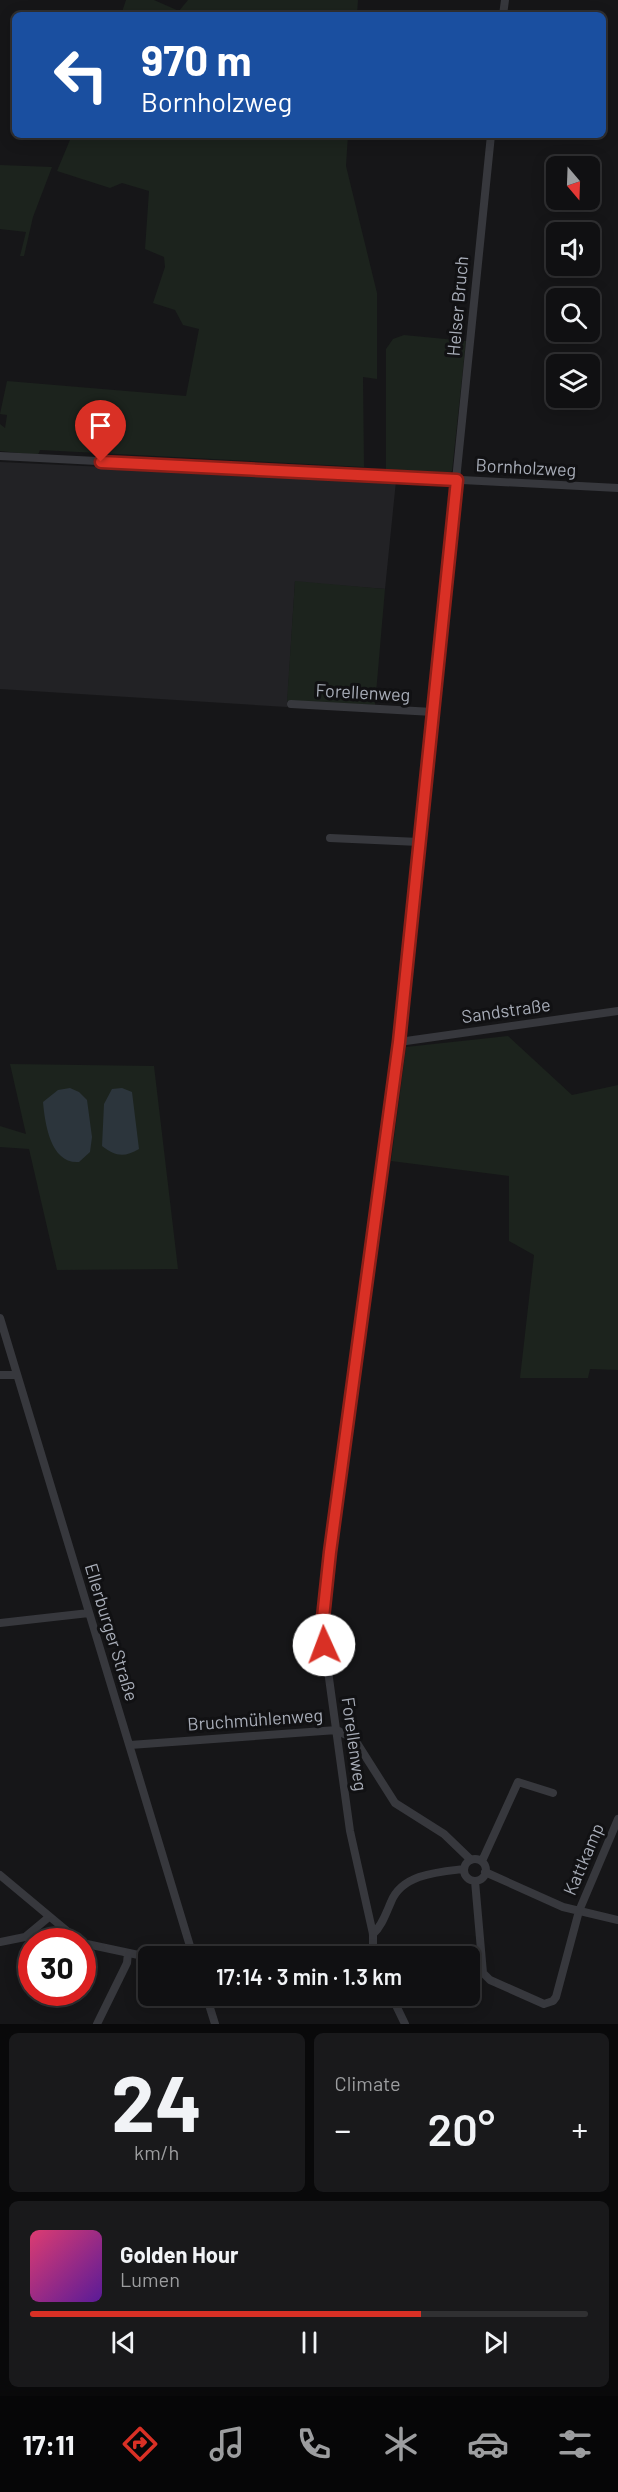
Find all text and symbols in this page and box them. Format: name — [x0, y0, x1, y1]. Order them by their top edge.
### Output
text: 970 m — [141, 34, 252, 84]
icon: left — [42, 36, 120, 114]
text: Bornholzweg — [141, 85, 292, 117]
north arrow — [546, 156, 600, 210]
map controls — [546, 156, 600, 408]
button: sound — [546, 222, 600, 276]
street label: Helser Bruch — [442, 255, 472, 357]
button: search — [546, 288, 600, 342]
button: layers — [546, 354, 600, 408]
pin — [75, 400, 126, 462]
icon: arrive — [84, 409, 117, 442]
street label: Bornholzweg — [475, 453, 577, 481]
street label: Forellenweg — [315, 679, 411, 705]
street label: Sandstraße — [460, 993, 552, 1027]
street label: Ellerburger Straße — [81, 1560, 143, 1704]
position arrow — [292, 1613, 356, 1677]
street label: Forellenweg — [338, 1696, 372, 1792]
street label: Bruchmühlenweg — [186, 1703, 324, 1735]
street label: Kattkamp — [558, 1820, 608, 1898]
speed limit sign: 30 — [18, 1928, 96, 2006]
text: 17:14 · 3 min · 1.3 km — [216, 1963, 402, 1989]
text: 24 — [111, 2054, 202, 2148]
text: Climate — [335, 2071, 401, 2095]
text: 20° — [428, 2101, 495, 2155]
text: − — [335, 2109, 351, 2149]
text: + — [572, 2109, 588, 2149]
text: km/h — [134, 2140, 179, 2164]
text: Golden Hour — [120, 2241, 238, 2267]
text: Lumen — [120, 2267, 180, 2291]
icon: previous — [107, 2326, 140, 2359]
icon: pause — [293, 2326, 326, 2359]
icon: next — [479, 2326, 512, 2359]
icon: directions — [119, 2423, 161, 2465]
icon: music — [206, 2423, 248, 2465]
icon: phone — [293, 2423, 335, 2465]
icon: climate — [380, 2423, 422, 2465]
icon: car — [467, 2423, 509, 2465]
icon: filters — [554, 2423, 596, 2465]
text: 17:11 — [22, 2428, 75, 2460]

